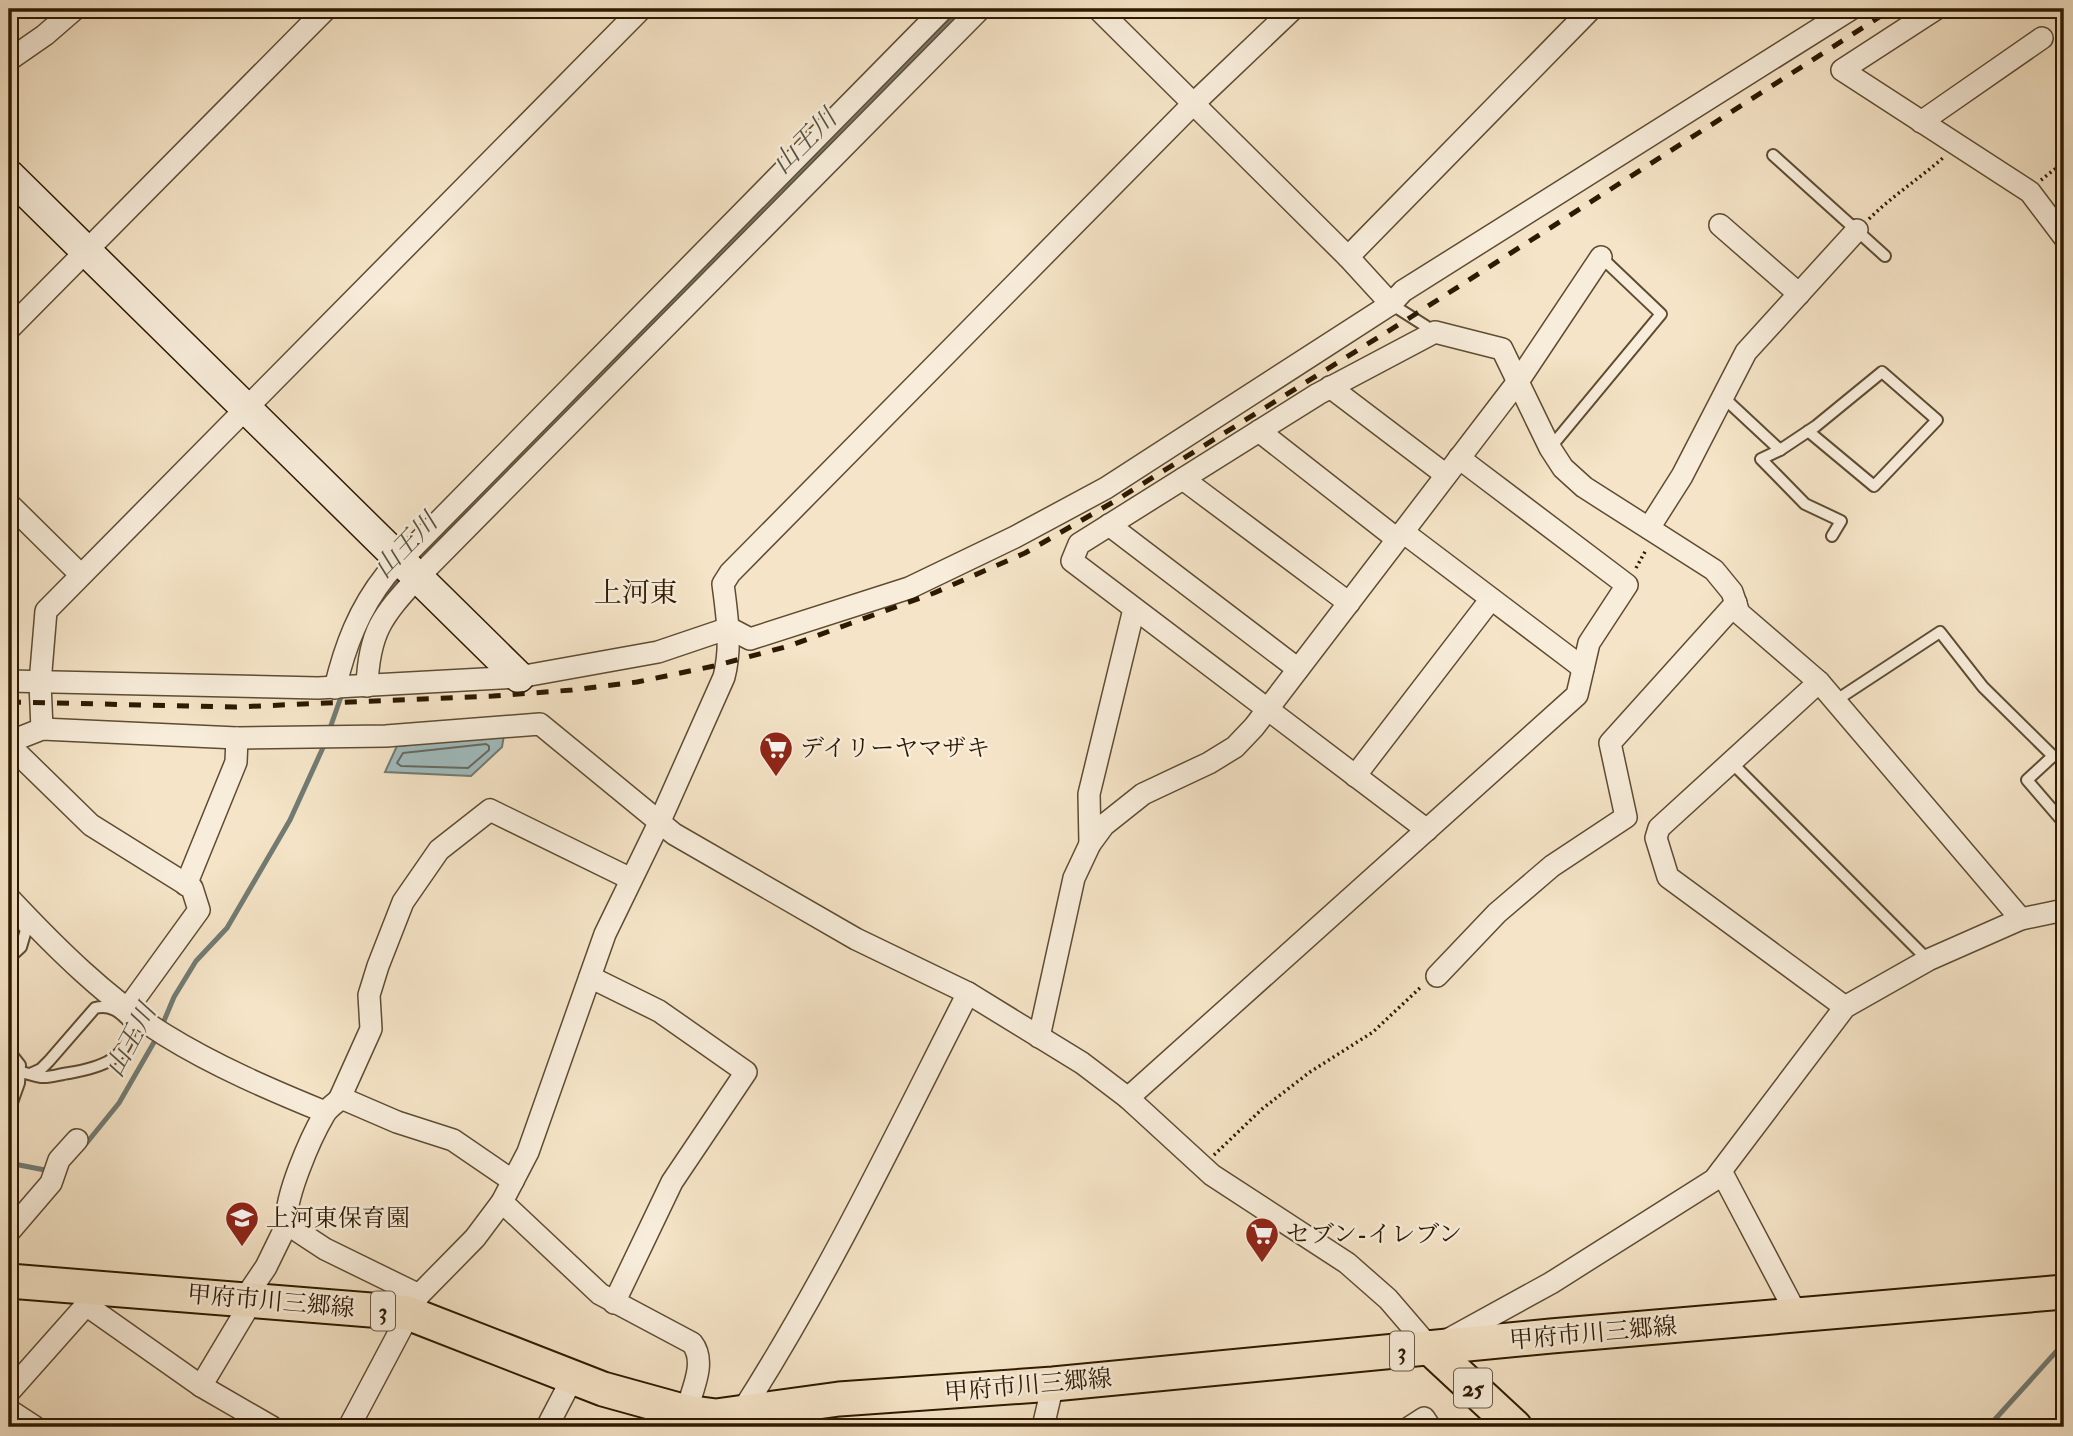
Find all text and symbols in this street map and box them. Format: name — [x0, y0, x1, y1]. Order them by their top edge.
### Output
water label: 山王川 — [766, 101, 846, 181]
water label: 山王川 — [367, 504, 446, 585]
district label: 上河東 — [594, 576, 678, 611]
supermarket icon: デイリーヤマザキ — [757, 729, 795, 778]
place label: デイリーヤマザキ — [800, 733, 990, 764]
water label: 山王川 — [98, 996, 165, 1082]
school or university icon: 上河東保育園 — [223, 1199, 261, 1248]
place label: 上河東保育園 — [266, 1203, 410, 1234]
supermarket icon: セブン-イレブン — [1243, 1215, 1281, 1264]
place label: セブン-イレブン — [1286, 1219, 1462, 1250]
street label: 甲府市川三郷線 — [186, 1279, 356, 1324]
road number: 3 — [371, 1292, 395, 1330]
street label: 甲府市川三郷線 — [1508, 1311, 1678, 1356]
road number: 3 — [1390, 1332, 1414, 1370]
street label: 甲府市川三郷線 — [943, 1363, 1113, 1408]
road number: 25 — [1454, 1368, 1492, 1408]

